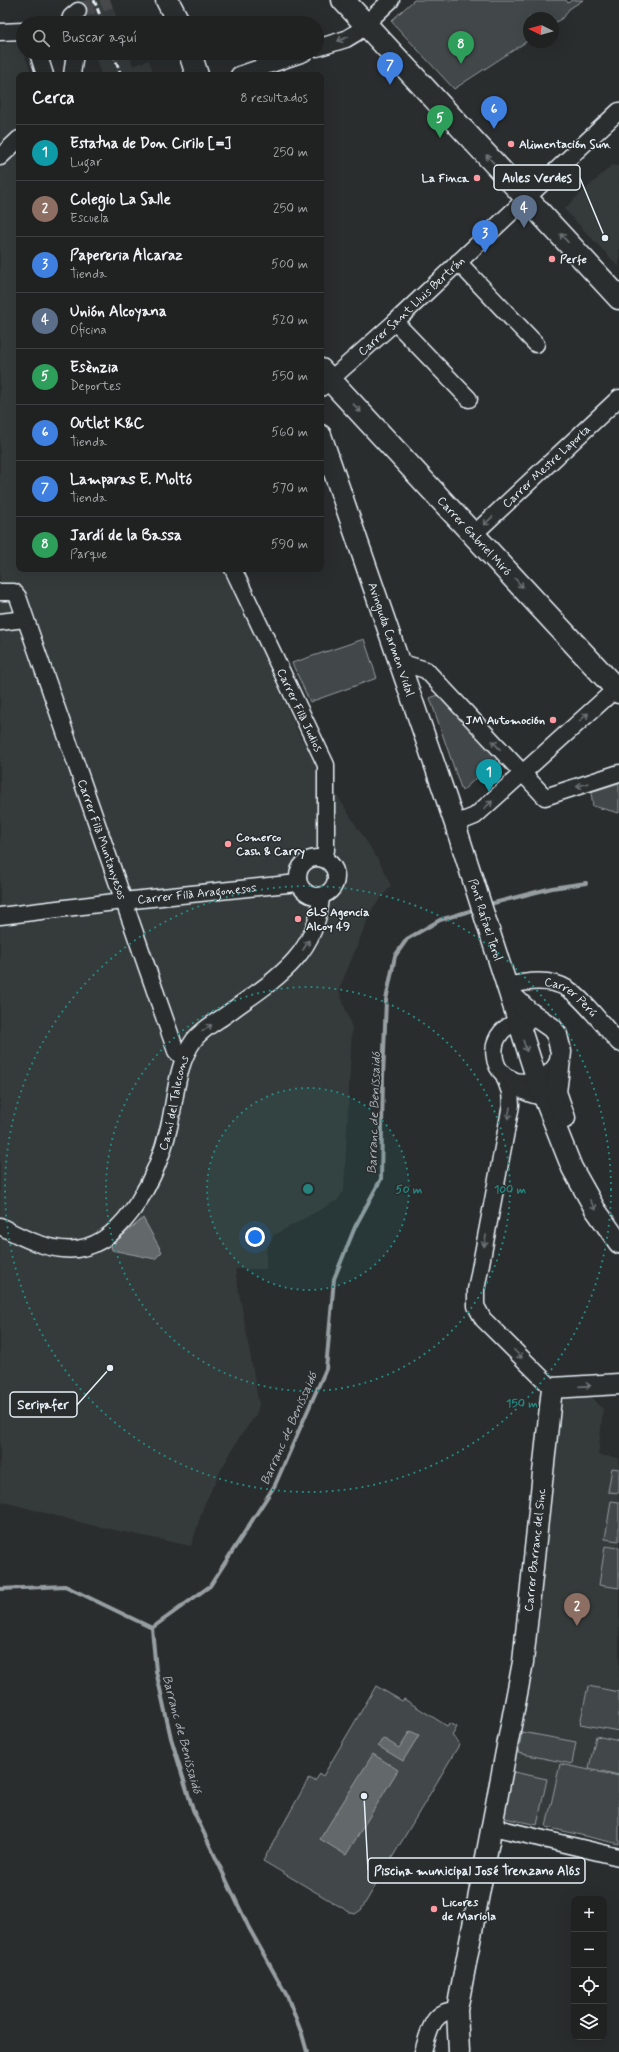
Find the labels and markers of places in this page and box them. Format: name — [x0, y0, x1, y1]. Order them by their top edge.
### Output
pin: 8 — [448, 31, 474, 64]
pin: 7 — [377, 52, 403, 85]
pin: 6 — [481, 96, 507, 129]
pin: 5 — [427, 105, 453, 138]
place label: Alimentación Sun — [519, 137, 611, 153]
marker: Alimentación Sun — [506, 139, 516, 149]
callout: Aules Verdes — [494, 165, 580, 190]
place label: La Finca — [422, 171, 470, 187]
marker: La Finca — [472, 173, 482, 183]
pin: 4 — [511, 195, 537, 228]
pin: 3 — [472, 220, 498, 253]
place label: Perfe — [560, 252, 588, 268]
marker: Perfe — [547, 254, 557, 264]
place label: JM Automoción — [465, 713, 545, 729]
marker: JM Automoción — [548, 715, 558, 725]
pin: 1 — [476, 759, 502, 792]
place label: Comerco Cash & Carry — [236, 830, 305, 860]
marker: Comerco Cash & Carry — [223, 839, 233, 849]
place label: GLS Agencia Alcoy 49 — [306, 905, 369, 935]
marker: GLS Agencia Alcoy 49 — [293, 914, 303, 924]
centre of rings — [301, 1182, 315, 1196]
callout: Seripafer — [10, 1392, 77, 1417]
pin: 2 — [564, 1593, 590, 1626]
callout: Piscina municipal José Trenzano Alós — [368, 1858, 585, 1883]
place label: Licores de Mariola — [442, 1895, 496, 1925]
marker: Licores de Mariola — [429, 1904, 439, 1914]

